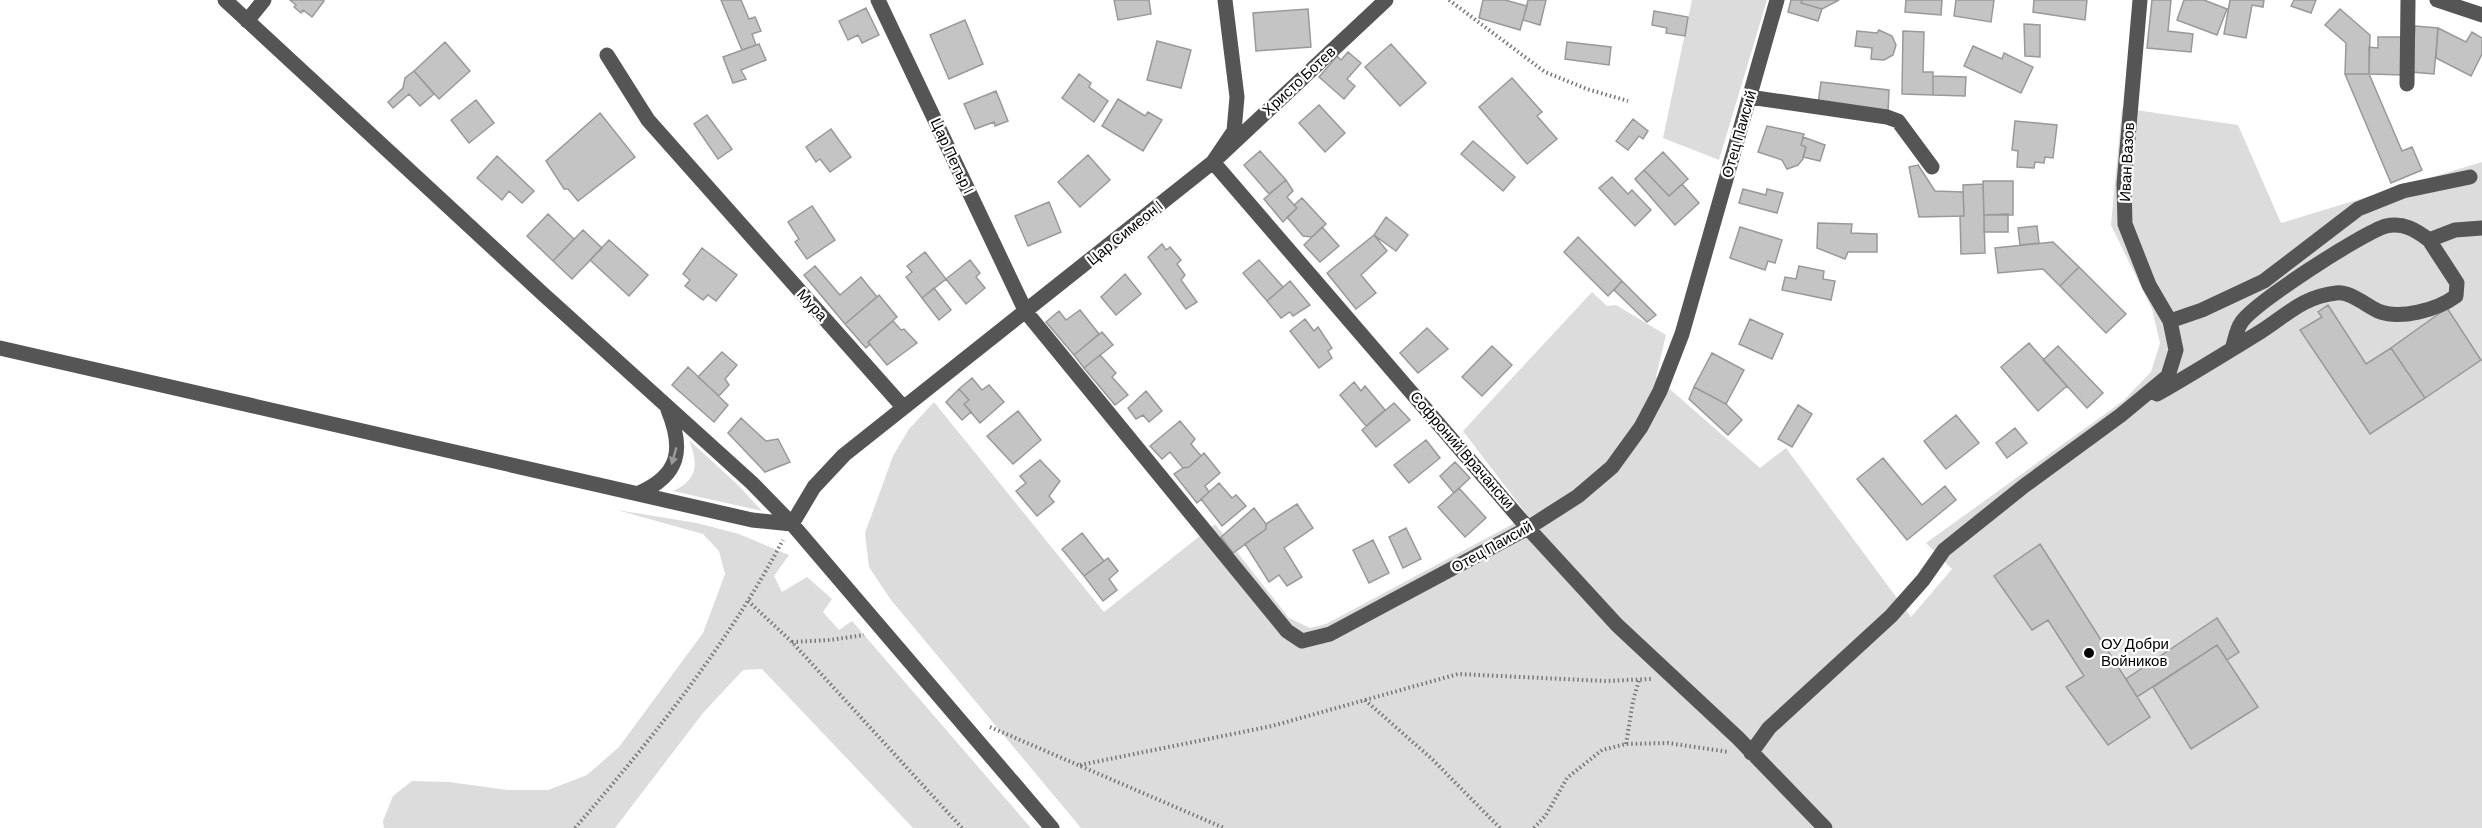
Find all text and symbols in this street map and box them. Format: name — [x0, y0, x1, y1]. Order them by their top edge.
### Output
street label: Христо Ботев — [1258, 42, 1339, 119]
street label: Отец Паисий — [1717, 88, 1759, 179]
street label: Цар Петър I — [928, 115, 978, 196]
street label: Иван Вазов — [2115, 122, 2137, 202]
street label: Цар Симеон I — [1083, 196, 1166, 268]
street label: Мура — [794, 285, 832, 324]
street label: Софроний Врачански — [1407, 387, 1519, 512]
one-way arrow — [669, 447, 679, 465]
street label: Отец Паисий — [1448, 516, 1535, 576]
place label: ОУ Добри Войников — [2101, 634, 2169, 669]
marker: ОУ Добри Войников — [2082, 646, 2096, 660]

